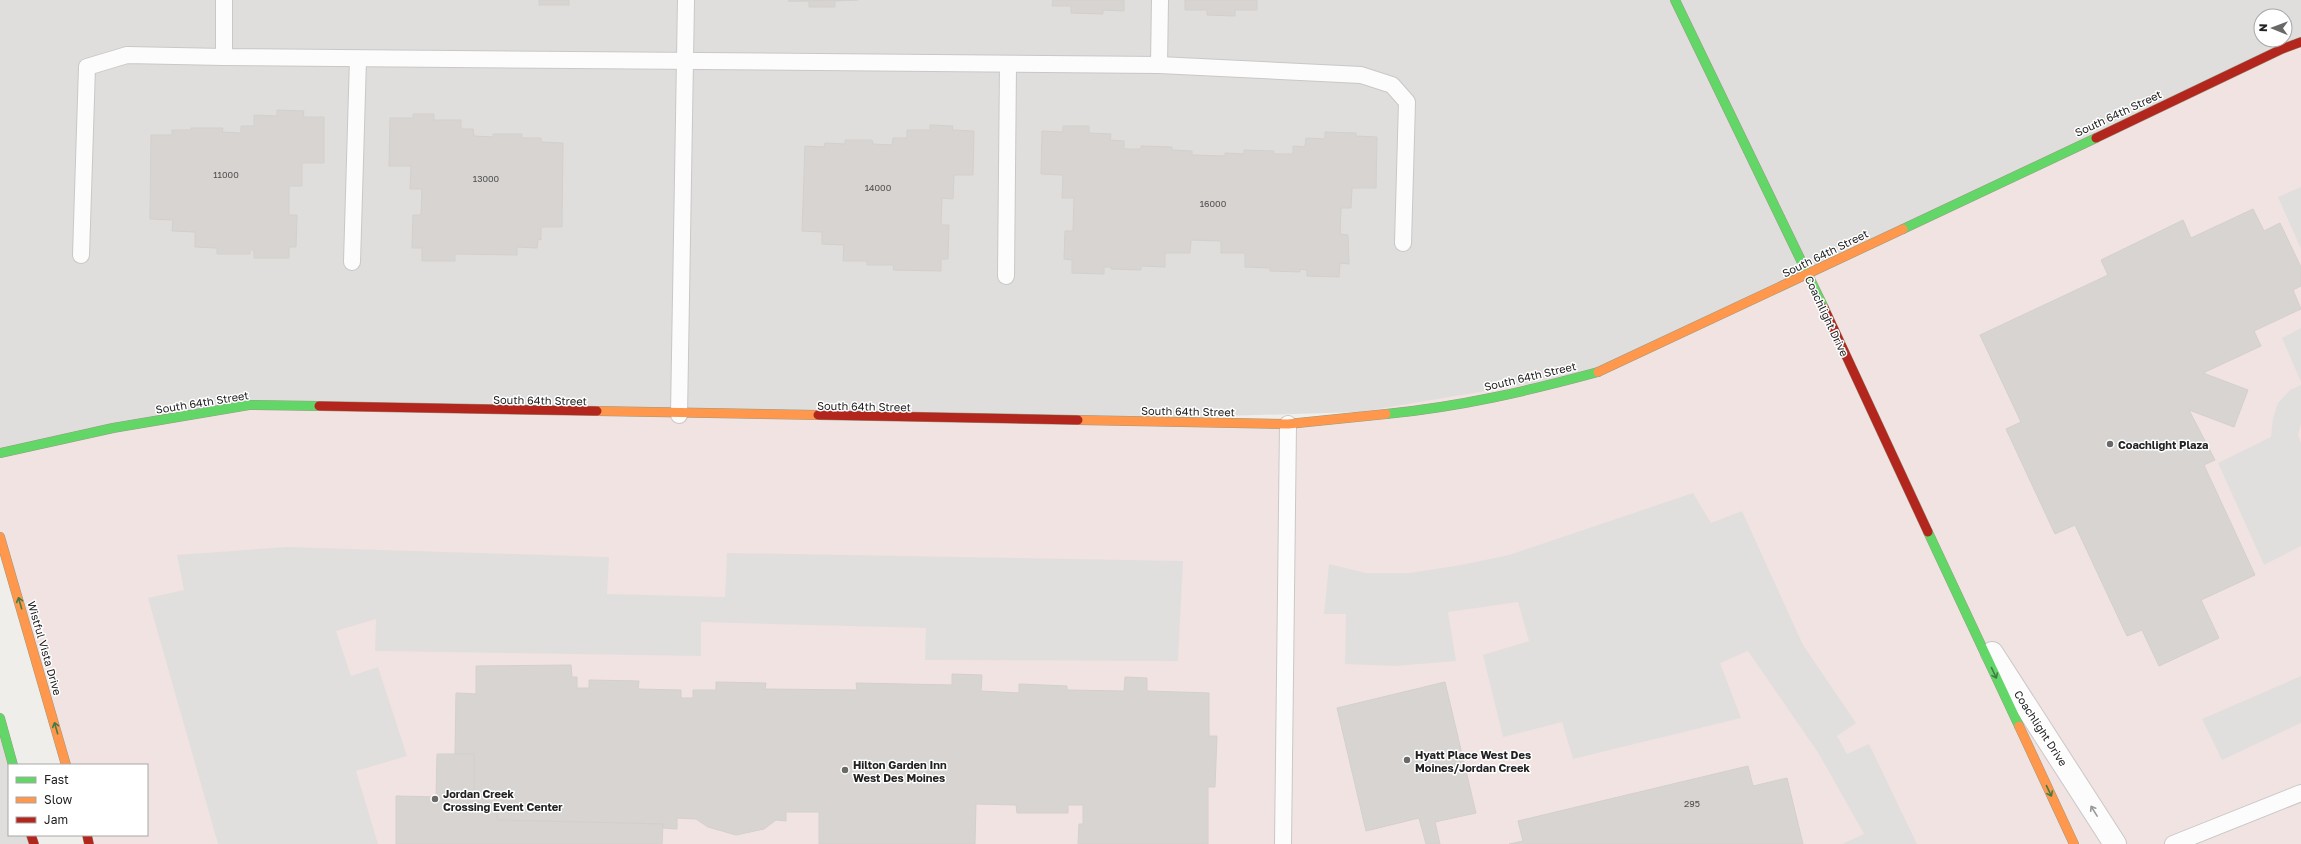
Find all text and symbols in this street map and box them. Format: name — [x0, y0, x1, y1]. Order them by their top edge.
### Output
north arrow — [2253, 8, 2293, 48]
text: N — [2256, 24, 2269, 32]
street label: South 64th Street — [2073, 87, 2163, 139]
house number: 11000 — [213, 169, 239, 180]
house number: 13000 — [473, 173, 500, 184]
house number: 14000 — [865, 182, 892, 193]
house number: 16000 — [1200, 198, 1227, 209]
street label: South 64th Street — [1780, 227, 1870, 279]
street label: Coachlight Drive — [1803, 274, 1851, 358]
street label: South 64th Street — [1483, 359, 1577, 393]
street label: South 64th Street — [155, 388, 249, 416]
street label: South 64th Street — [493, 393, 587, 407]
street label: South 64th Street — [817, 399, 911, 413]
street label: South 64th Street — [1141, 404, 1235, 418]
place label: Coachlight Plaza — [2118, 438, 2208, 451]
marker: Coachlight Plaza — [2105, 439, 2115, 449]
one-way arrow — [15, 596, 23, 609]
street label: Wistful Vista Drive — [25, 599, 65, 697]
one-way arrow — [1991, 667, 1998, 679]
street label: Coachlight Drive — [2012, 688, 2070, 768]
one-way arrow — [51, 721, 59, 734]
place label: Hyatt Place West Des Moines/Jordan Creek — [1415, 748, 1531, 774]
marker: Hyatt Place West Des Moines/Jordan Creek — [1402, 755, 1412, 765]
place label: Hilton Garden Inn West Des Moines — [853, 758, 947, 784]
legend — [8, 764, 148, 836]
marker: Hilton Garden Inn West Des Moines — [840, 765, 850, 775]
text: Fast — [44, 772, 69, 787]
one-way arrow — [2046, 785, 2053, 797]
place label: Jordan Creek Crossing Event Center — [443, 787, 563, 813]
text: Slow — [44, 792, 72, 807]
marker: Jordan Creek Crossing Event Center — [430, 794, 440, 804]
house number: 295 — [1684, 798, 1700, 809]
one-way arrow — [2090, 805, 2098, 817]
text: Jam — [44, 812, 68, 827]

